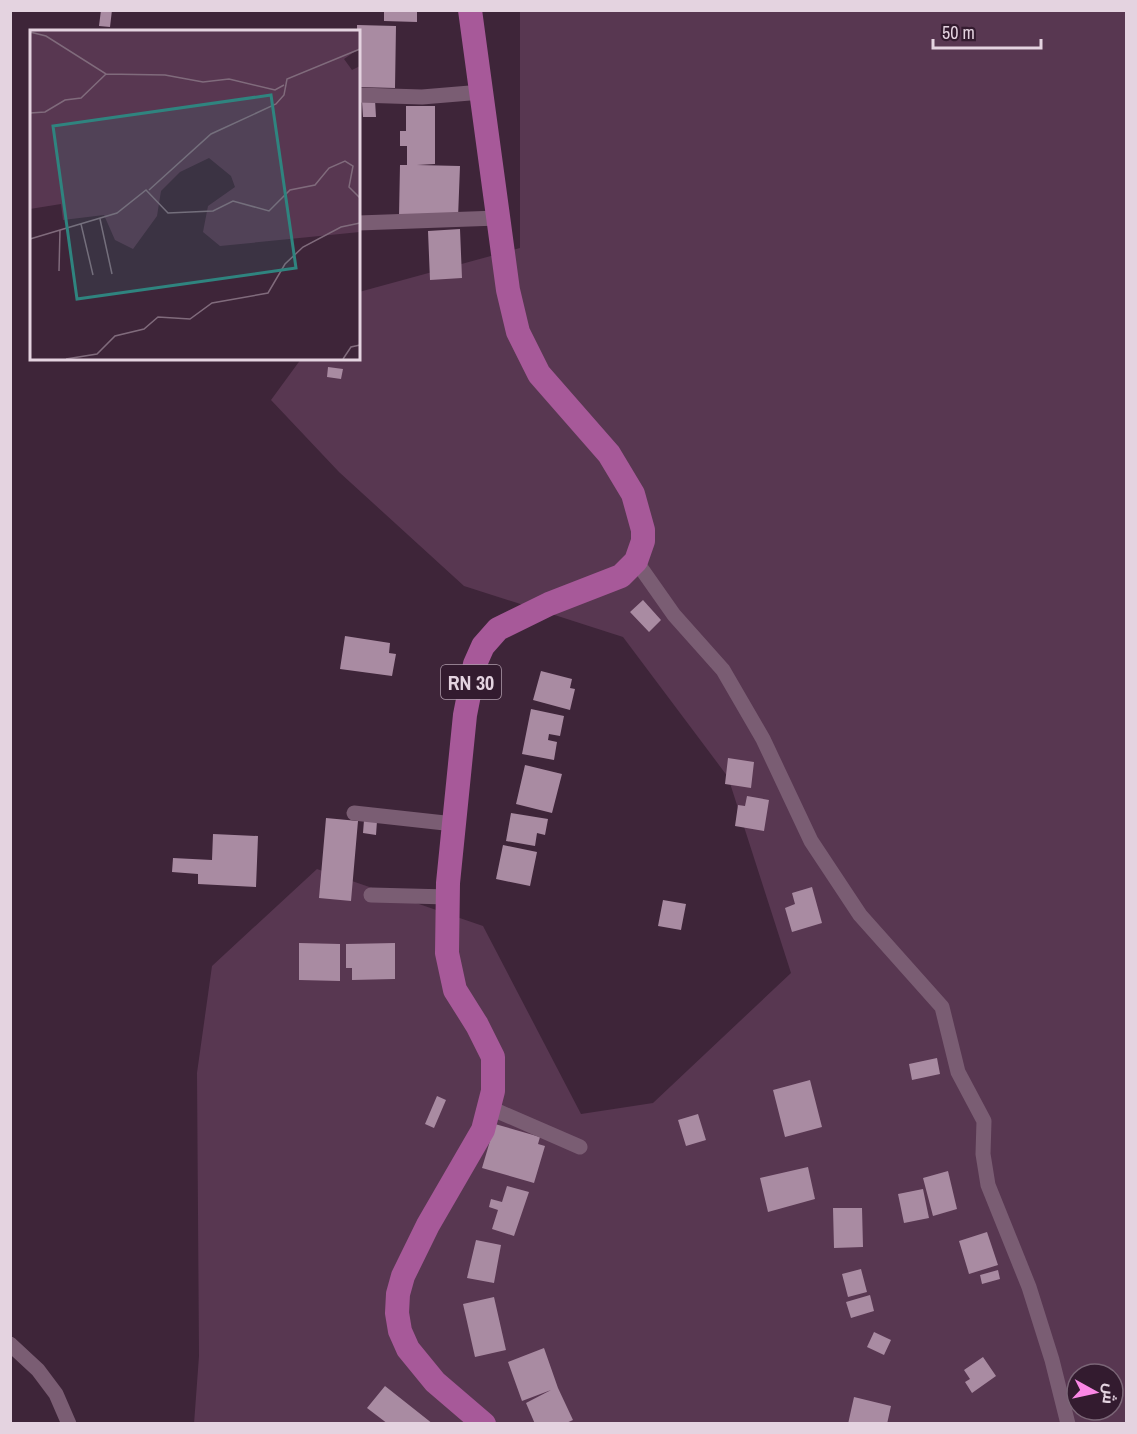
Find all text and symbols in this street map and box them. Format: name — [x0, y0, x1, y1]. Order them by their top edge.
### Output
scale bar — [933, 12, 1041, 50]
text: 50 m — [942, 20, 975, 45]
inset map — [30, 30, 360, 360]
road number: RN 30 — [441, 665, 501, 699]
north arrow — [1065, 1362, 1125, 1422]
text: ش — [1098, 1382, 1122, 1406]

